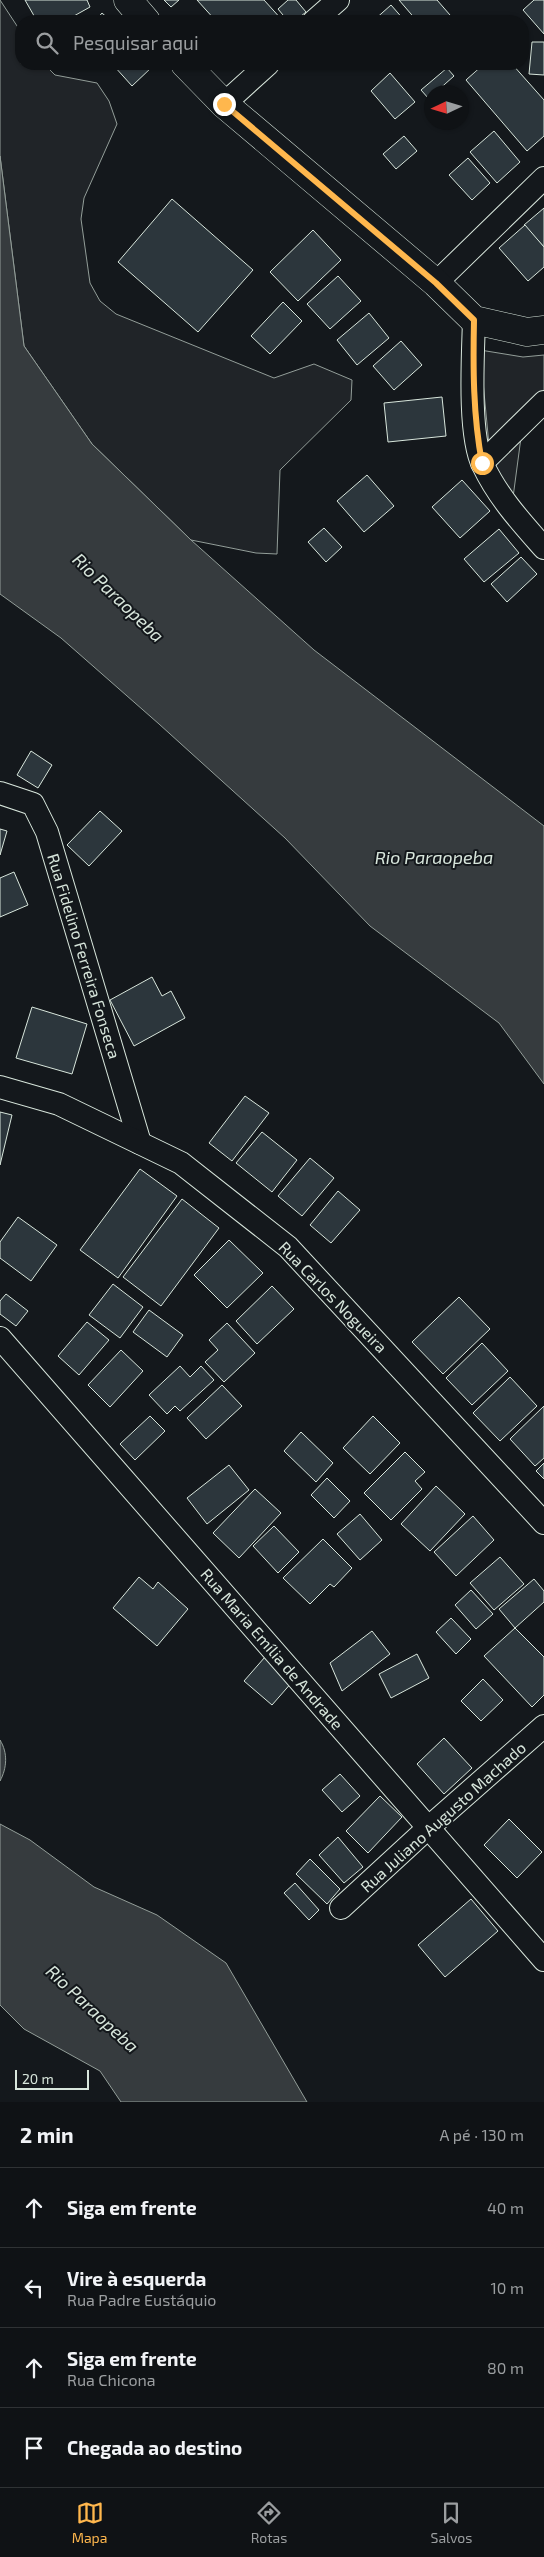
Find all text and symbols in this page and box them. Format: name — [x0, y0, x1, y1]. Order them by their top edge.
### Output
search box — [15, 15, 529, 70]
icon: search — [33, 29, 61, 57]
text: Pesquisar aqui — [73, 31, 199, 54]
north arrow — [424, 85, 469, 130]
route end — [213, 93, 236, 116]
route start — [471, 452, 494, 475]
water label: Rio Paraopeba — [68, 548, 169, 646]
water label: Rio Paraopeba — [375, 846, 493, 868]
street label: Rua Fidelino Ferreira Fonseca — [44, 851, 125, 1061]
street label: Rua Carlos Nogueira — [275, 1237, 391, 1356]
street label: Rua Maria Emília de Andrade — [197, 1564, 348, 1733]
street label: Rua Juliano Augusto Machado — [356, 1737, 529, 1896]
water label: Rio Paraopeba — [42, 1960, 144, 2057]
scale bar — [15, 2067, 89, 2090]
text: 20 m — [22, 2070, 54, 2087]
text: 2 min — [20, 2122, 74, 2147]
text: A pé · 130 m — [440, 2125, 524, 2144]
icon: ahead — [20, 2194, 48, 2222]
text: Siga em frente — [67, 2196, 197, 2219]
text: 40 m — [487, 2198, 524, 2217]
text: Vire à esquerda — [67, 2267, 206, 2290]
icon: left — [20, 2274, 48, 2302]
text: 10 m — [490, 2278, 524, 2297]
text: Rua Padre Eustáquio — [67, 2290, 216, 2309]
text: Siga em frente — [67, 2347, 197, 2370]
icon: ahead — [20, 2354, 48, 2382]
text: 80 m — [487, 2358, 524, 2377]
text: Rua Chicona — [67, 2370, 156, 2389]
icon: arrive — [20, 2434, 48, 2462]
text: Chegada ao destino — [67, 2436, 242, 2459]
tab: Mapa — [72, 2499, 107, 2546]
tab: Rotas — [251, 2499, 287, 2546]
tab: Salvos — [431, 2499, 472, 2546]

